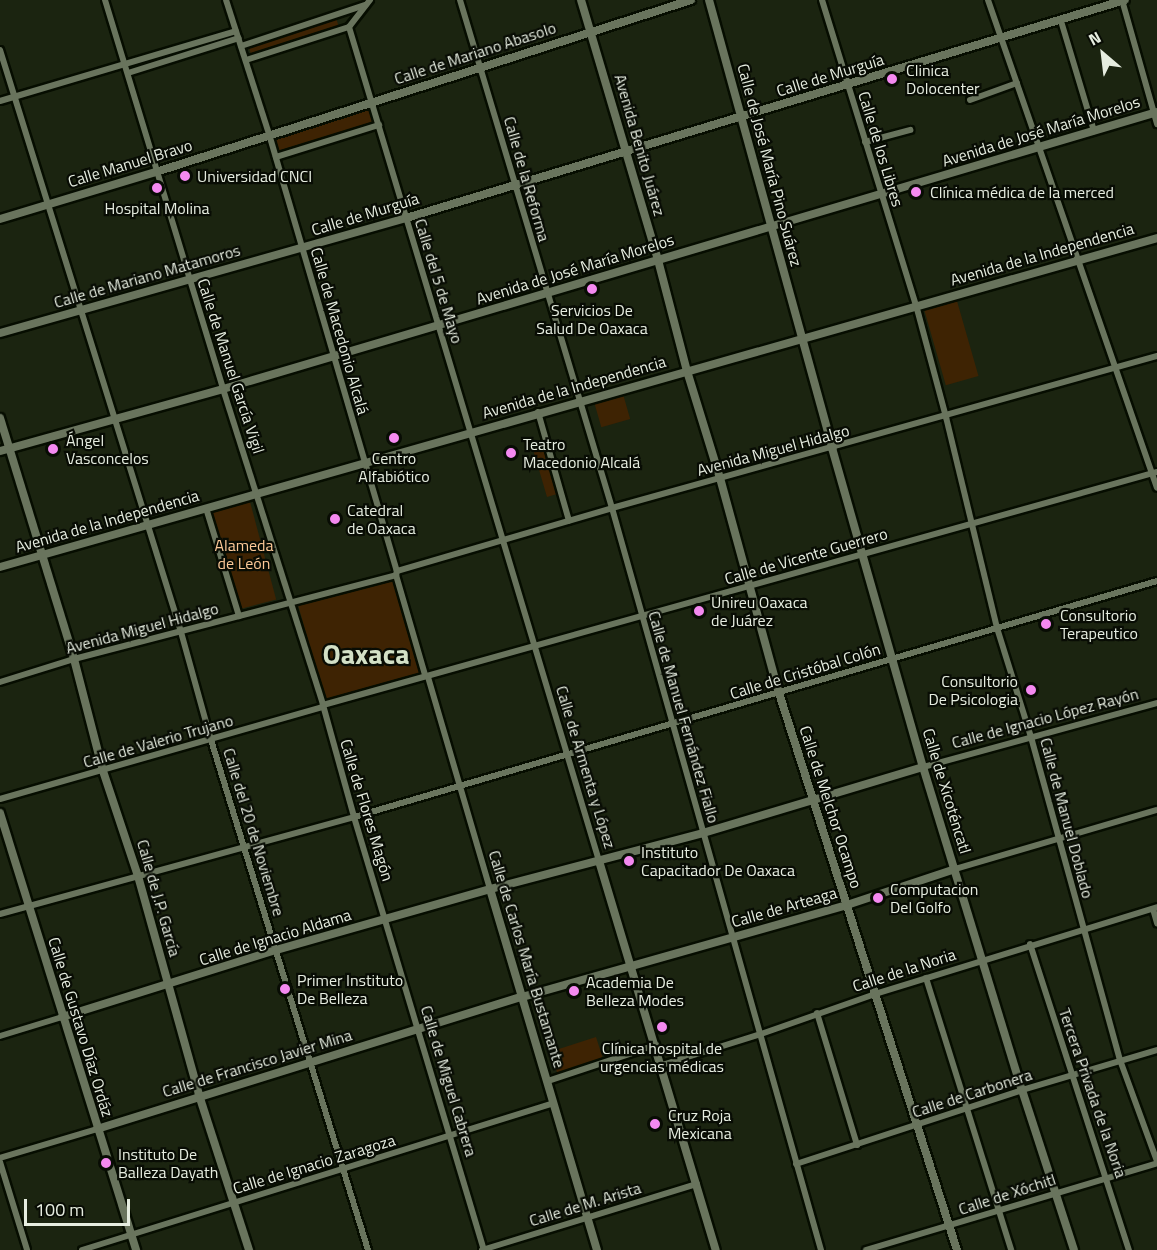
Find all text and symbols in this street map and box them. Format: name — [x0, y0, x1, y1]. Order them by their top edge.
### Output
street label: Calle de Mariano Abasolo — [392, 18, 558, 88]
north arrow — [1073, 24, 1133, 84]
text: N — [1084, 25, 1105, 51]
street label: Calle de Murguía — [774, 50, 886, 100]
place label: Clinica Dolocenter — [906, 60, 980, 98]
street label: Calle de José María Pino Suárez — [734, 61, 806, 269]
marker: Clinica Dolocenter — [883, 70, 901, 88]
street label: Avenida Benito Juárez — [611, 72, 669, 218]
street label: Calle de los Libres — [854, 89, 908, 209]
street label: Avenida de José María Morelos — [940, 92, 1142, 170]
street label: Calle de la Reforma — [500, 114, 554, 244]
street label: Calle Manuel Bravo — [66, 135, 194, 191]
place label: Universidad CNCI — [197, 166, 312, 186]
marker: Universidad CNCI — [178, 169, 192, 183]
marker: Hospital Molina — [148, 179, 166, 197]
place label: Clínica médica de la merced — [930, 182, 1114, 202]
marker: Clínica médica de la merced — [907, 183, 925, 201]
street label: Calle de Murguía — [309, 189, 421, 239]
place label: Hospital Molina — [104, 198, 210, 218]
street label: Calle del 5 de Mayo — [411, 216, 467, 346]
street label: Avenida de la Independencia — [948, 219, 1136, 289]
street label: Avenida de José María Morelos — [474, 230, 676, 308]
street label: Calle de Mariano Matamoros — [52, 240, 242, 312]
street label: Calle de Macedonio Alcalá — [307, 245, 373, 417]
street label: Calle de Manuel García Vigil — [194, 276, 268, 456]
marker: Servicios De Salud De Oaxaca — [583, 280, 601, 298]
place label: Servicios De Salud De Oaxaca — [536, 300, 648, 338]
street label: Avenida de la Independencia — [480, 352, 668, 422]
street label: Avenida Miguel Hidalgo — [695, 420, 851, 480]
marker: Centro Alfabiótico — [385, 429, 403, 447]
place label: Ángel Vasconcelos — [66, 430, 149, 468]
place label: Teatro Macedonio Alcalá — [523, 434, 640, 472]
marker: Ángel Vasconcelos — [44, 440, 62, 458]
marker: Teatro Macedonio Alcalá — [504, 446, 518, 460]
place label: Centro Alfabiótico — [358, 448, 430, 486]
street label: Avenida de la Independencia — [13, 486, 201, 556]
place label: Catedral de Oaxaca — [347, 500, 416, 538]
marker: Catedral de Oaxaca — [328, 512, 342, 526]
street label: Calle de Vicente Guerrero — [722, 524, 890, 588]
park label: Alameda de León — [214, 535, 274, 573]
place label: Unireu Oaxaca de Juárez — [711, 592, 808, 630]
street label: Avenida Miguel Hidalgo — [64, 598, 220, 658]
marker: Unireu Oaxaca de Juárez — [692, 604, 706, 618]
place label: Consultorio Terapeutico — [1060, 605, 1138, 643]
street label: Calle de Manuel Fernández Fiallo — [644, 609, 724, 825]
marker: Consultorio Terapeutico — [1037, 615, 1055, 633]
district label: Oaxaca — [323, 637, 409, 671]
street label: Calle de Cristóbal Colón — [727, 639, 883, 703]
place label: Consultorio De Psicologia — [928, 671, 1018, 709]
marker: Consultorio De Psicologia — [1022, 681, 1040, 699]
street label: Calle de Armenta y López — [552, 683, 620, 851]
street label: Calle de Ignacio López Rayón — [950, 684, 1140, 752]
street label: Calle de Valerio Trujano — [81, 710, 235, 772]
street label: Calle de Melchor Ocampo — [796, 723, 866, 891]
street label: Calle de Xicoténcatl — [919, 726, 975, 856]
street label: Calle de Manuel Doblado — [1036, 736, 1098, 900]
street label: Calle de Flores Magón — [336, 737, 398, 883]
street label: Calle del 20 de Noviembre — [219, 746, 289, 918]
street label: Calle de J.P. García — [133, 837, 185, 959]
place label: Instituto Capacitador De Oaxaca — [641, 842, 795, 880]
street label: Calle de Carlos María Bustamante — [485, 848, 569, 1070]
marker: Instituto Capacitador De Oaxaca — [622, 854, 636, 868]
place label: Computacion Del Golfo — [890, 879, 978, 917]
street label: Calle de Arteaga — [729, 883, 839, 931]
marker: Computacion Del Golfo — [871, 891, 885, 905]
street label: Calle de Ignacio Aldama — [197, 905, 353, 969]
street label: Calle de Gustavo Díaz Ordáz — [44, 935, 118, 1119]
street label: Calle de la Noria — [850, 944, 958, 996]
place label: Primer Instituto De Belleza — [297, 970, 403, 1008]
place label: Academia De Belleza Modes — [586, 972, 684, 1010]
marker: Primer Instituto De Belleza — [278, 982, 292, 996]
marker: Academia De Belleza Modes — [567, 984, 581, 998]
street label: Calle de Miguel Cabrera — [417, 1003, 481, 1159]
street label: Tercera Privada de la Noria — [1055, 1006, 1131, 1180]
marker: Clínica hospital de urgencias médicas — [653, 1018, 671, 1036]
street label: Calle de Francisco Javier Mina — [160, 1025, 354, 1101]
place label: Clínica hospital de urgencias médicas — [600, 1038, 724, 1076]
street label: Calle de Carbonera — [910, 1065, 1034, 1121]
place label: Cruz Roja Mexicana — [668, 1105, 732, 1143]
marker: Cruz Roja Mexicana — [646, 1115, 664, 1133]
street label: Calle de Ignacio Zaragoza — [230, 1130, 398, 1198]
place label: Instituto De Balleza Dayath — [118, 1144, 218, 1182]
marker: Instituto De Balleza Dayath — [99, 1156, 113, 1170]
street label: Calle de Xóchitl — [956, 1169, 1058, 1219]
street label: Calle de M. Arista — [527, 1178, 643, 1230]
scale bar — [27, 1187, 134, 1225]
text: 100 m — [35, 1196, 84, 1223]

